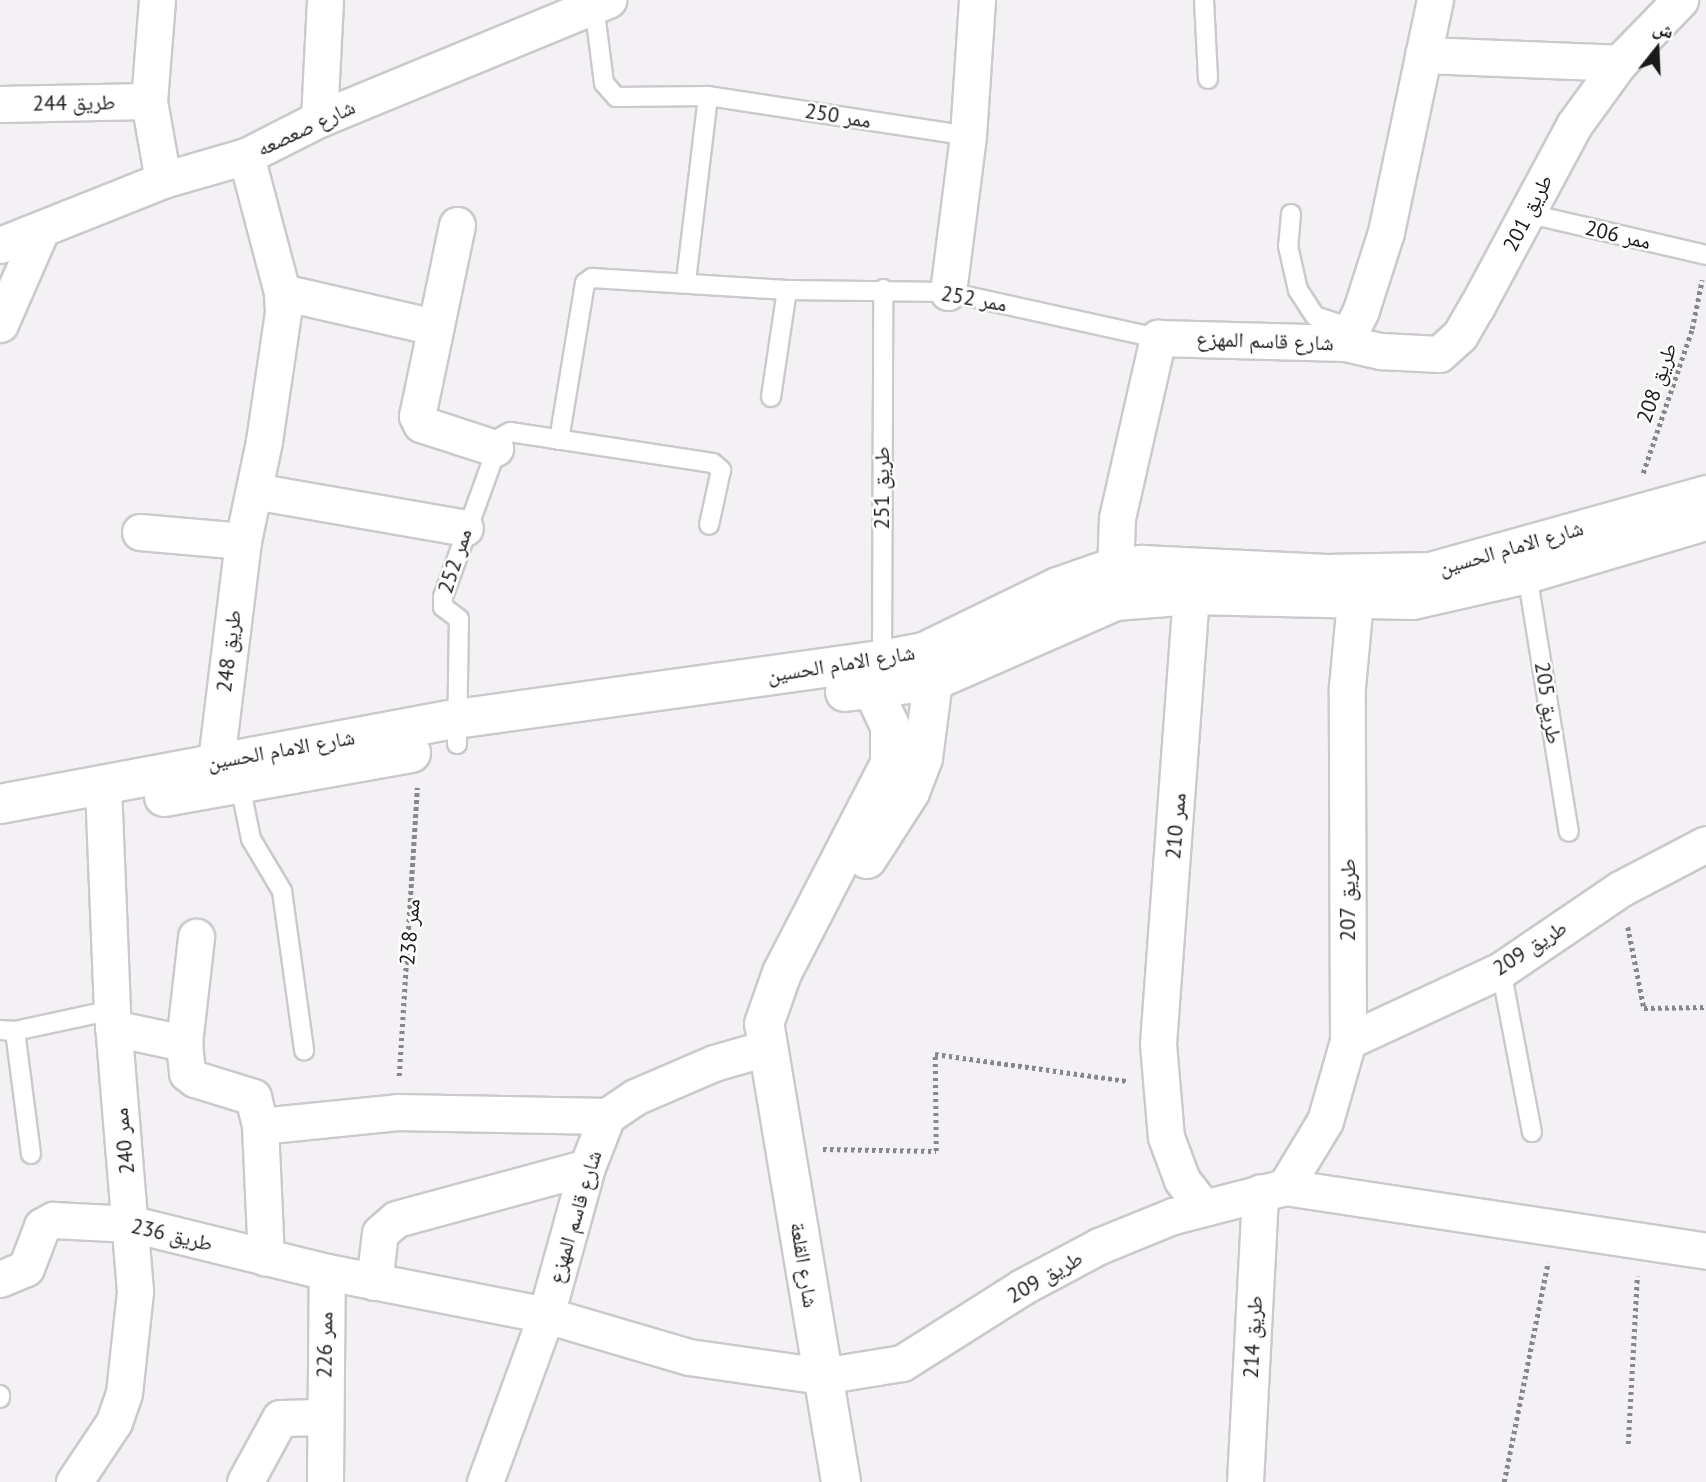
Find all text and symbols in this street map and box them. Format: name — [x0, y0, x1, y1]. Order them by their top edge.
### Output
north arrow — [1622, 14, 1692, 84]
text: ش — [1650, 14, 1677, 44]
street label: طريق 244 — [32, 90, 116, 116]
street label: شارع صعصعه — [253, 94, 359, 162]
street label: ممر 250 — [803, 98, 873, 134]
street label: طريق 201 — [1498, 170, 1558, 256]
street label: ممر 206 — [1583, 215, 1653, 255]
street label: ممر 252 — [939, 281, 1009, 317]
street label: شارع قاسم المهزع — [1196, 326, 1334, 356]
street label: طريق 208 — [1632, 340, 1682, 426]
street label: طريق 251 — [869, 447, 895, 529]
street label: شارع الامام الحسين — [1436, 515, 1586, 581]
street label: ممر 252 — [433, 525, 477, 597]
street label: طريق 248 — [211, 608, 247, 694]
street label: شارع الامام الحسين — [765, 640, 917, 688]
street label: طريق 205 — [1529, 660, 1567, 746]
street label: شارع الامام الحسين — [205, 725, 357, 775]
street label: ممر 210 — [1161, 792, 1191, 860]
street label: طريق 207 — [1335, 859, 1361, 941]
street label: ممر 238 — [395, 898, 425, 966]
street label: طريق 209 — [1488, 915, 1572, 981]
street label: ممر 240 — [108, 1107, 140, 1175]
street label: شارع قاسم المهزع — [543, 1148, 607, 1286]
street label: طريق 236 — [129, 1213, 215, 1257]
street label: شارع القلعة — [785, 1220, 823, 1310]
street label: طريق 209 — [1003, 1245, 1087, 1309]
street label: طريق 214 — [1238, 1295, 1268, 1379]
street label: ممر 226 — [312, 1311, 338, 1379]

